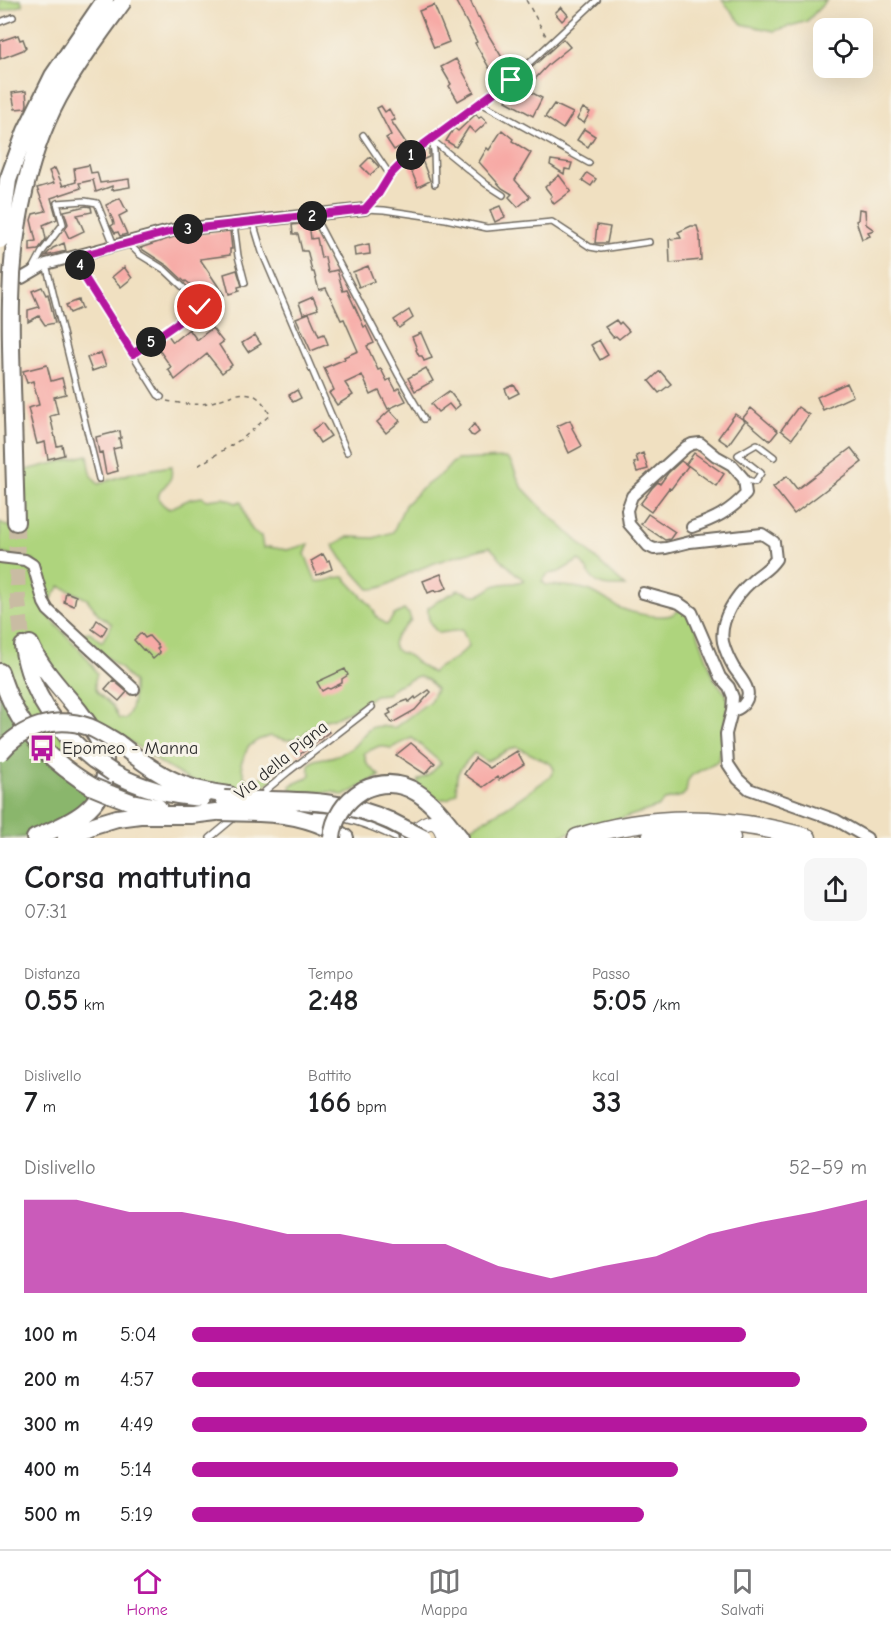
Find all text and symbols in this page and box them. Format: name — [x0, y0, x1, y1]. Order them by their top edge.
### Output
map controls — [813, 18, 873, 78]
button: locate — [813, 18, 873, 78]
pin — [485, 54, 536, 105]
icon: arrive — [494, 63, 527, 96]
pin: 1 — [396, 140, 426, 170]
text: 1 — [408, 146, 414, 164]
pin: 2 — [297, 201, 327, 231]
text: 2 — [308, 207, 316, 225]
pin: 3 — [173, 214, 203, 244]
text: 3 — [184, 220, 192, 238]
pin: 4 — [65, 250, 95, 280]
text: 4 — [76, 256, 84, 274]
pin — [174, 281, 225, 332]
icon: check — [183, 290, 216, 323]
pin: 5 — [136, 327, 166, 357]
text: 5 — [147, 333, 155, 351]
street label: Via della Pigna — [231, 716, 332, 804]
bus stop icon: Epomeo - Manna — [27, 733, 57, 763]
place label: Epomeo - Manna — [62, 738, 198, 759]
text: Corsa mattutina — [24, 858, 252, 896]
button: share — [804, 858, 867, 921]
text: 07:31 — [24, 900, 67, 923]
text: Distanza — [24, 965, 80, 983]
text: Tempo — [308, 965, 353, 983]
text: Passo — [592, 965, 630, 983]
text: 0.55 — [24, 983, 78, 1018]
text: 2:48 — [308, 983, 359, 1018]
text: 5:05 — [592, 983, 647, 1018]
text: km — [78, 996, 105, 1014]
text: /km — [647, 996, 681, 1014]
text: Dislivello — [24, 1067, 81, 1085]
text: Battito — [308, 1067, 352, 1085]
text: kcal — [592, 1067, 619, 1085]
text: 7 — [24, 1085, 38, 1120]
text: 166 — [308, 1085, 351, 1120]
text: 33 — [592, 1085, 622, 1120]
text: m — [38, 1098, 56, 1116]
text: bpm — [351, 1098, 387, 1116]
text: Dislivello — [24, 1156, 96, 1179]
text: 52–59 m — [789, 1156, 867, 1179]
text: 100 m — [24, 1323, 78, 1346]
text: 5:04 — [120, 1323, 156, 1346]
text: 200 m — [24, 1368, 80, 1391]
text: 4:57 — [120, 1368, 154, 1391]
text: 300 m — [24, 1413, 80, 1436]
text: 4:49 — [120, 1413, 154, 1436]
text: 400 m — [24, 1458, 79, 1481]
text: 5:14 — [120, 1458, 152, 1481]
text: 500 m — [24, 1503, 81, 1526]
text: 5:19 — [120, 1503, 153, 1526]
tab: Home — [127, 1565, 168, 1619]
tab: Mappa — [421, 1565, 468, 1619]
tab: Salvati — [721, 1565, 764, 1619]

